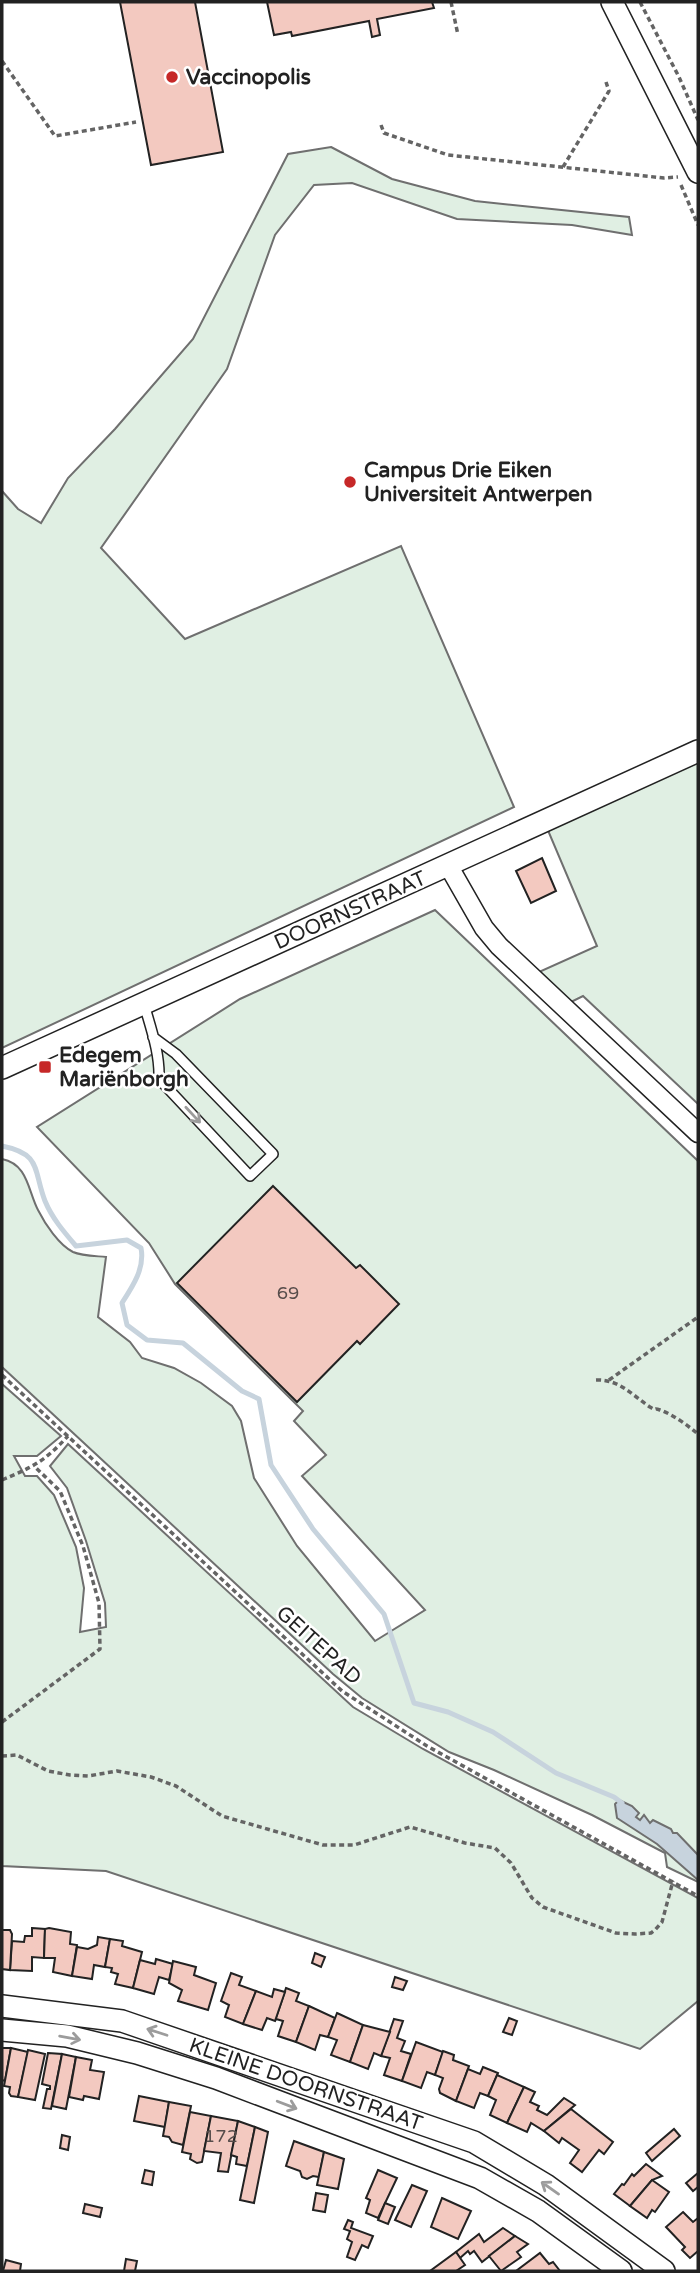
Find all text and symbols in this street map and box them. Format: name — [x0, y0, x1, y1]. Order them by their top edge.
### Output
place label: Vaccinopolis — [186, 65, 311, 90]
marker: Vaccinopolis — [164, 69, 180, 85]
place label: Campus Drie Eiken Universiteit Antwerpen — [364, 458, 593, 507]
marker: Campus Drie Eiken Universiteit Antwerpen — [342, 474, 358, 490]
street label: DOORNSTRAAT — [270, 866, 430, 955]
place label: Edegem Mariënborgh — [59, 1043, 189, 1092]
marker: Edegem Mariënborgh — [37, 1059, 53, 1075]
one-way arrow — [185, 1106, 201, 1124]
house number: 69 — [277, 1282, 299, 1304]
street label: GEITEPAD — [271, 1601, 366, 1690]
one-way arrow — [147, 2025, 169, 2037]
one-way arrow — [58, 2031, 81, 2045]
street label: KLEINE DOORNSTRAAT — [186, 2033, 426, 2136]
one-way arrow — [275, 2099, 297, 2112]
house number: 172 — [204, 2125, 238, 2147]
one-way arrow — [540, 2181, 560, 2195]

